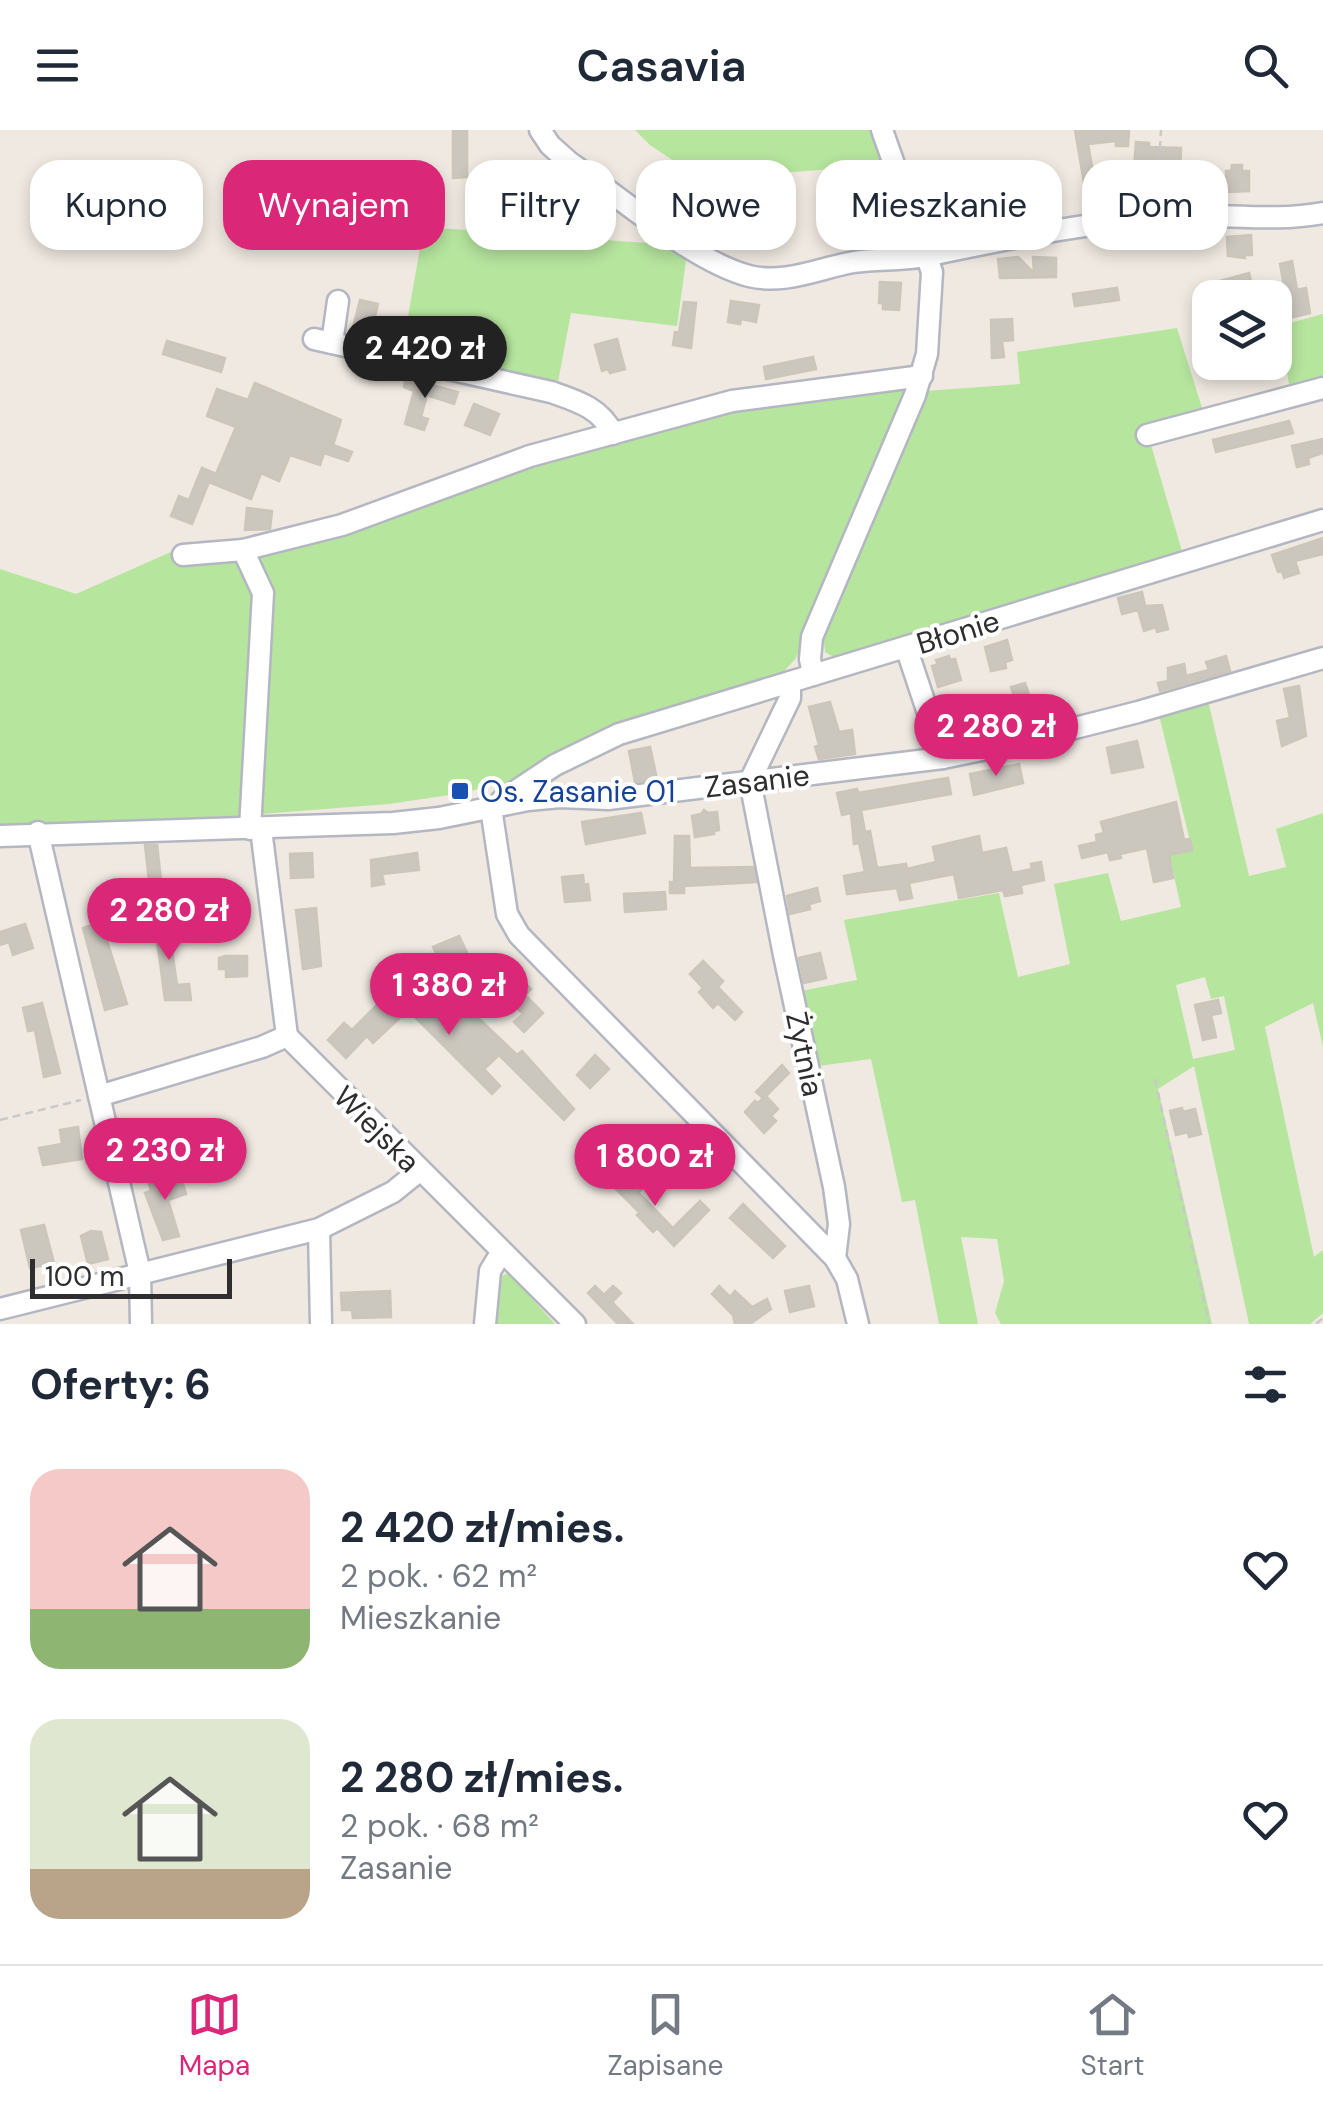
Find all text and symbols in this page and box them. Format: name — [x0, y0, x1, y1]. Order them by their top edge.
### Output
text: Casavia — [576, 36, 747, 95]
icon: menu — [30, 38, 85, 93]
icon: search — [1238, 38, 1293, 93]
chip: Kupno — [30, 160, 203, 250]
chip: Wynajem — [223, 160, 445, 250]
chip: Filtry — [465, 160, 616, 250]
chip: Nowe — [636, 160, 796, 250]
chip: Mieszkanie — [816, 160, 1062, 250]
chip: Dom — [1082, 160, 1228, 250]
map controls — [1192, 280, 1292, 380]
button: layers — [1192, 280, 1292, 380]
pin: 2 420 zł — [322, 316, 528, 401]
text: 2 420 zł — [365, 327, 485, 369]
street label: Błonie — [912, 601, 1004, 663]
pin: 2 280 zł — [893, 694, 1099, 779]
text: 2 280 zł — [936, 705, 1056, 747]
street label: Zasanie — [702, 755, 812, 807]
place label: Os. Zasanie 01 — [480, 772, 675, 811]
marker: Os. Zasanie 01 — [449, 780, 471, 802]
pin: 2 280 zł — [66, 878, 272, 963]
text: 2 280 zł — [109, 889, 229, 931]
pin: 1 380 zł — [346, 953, 552, 1038]
text: 1 380 zł — [392, 964, 506, 1006]
street label: Żytnia — [777, 1008, 833, 1100]
street label: Wiejska — [325, 1077, 429, 1181]
pin: 2 230 zł — [62, 1118, 268, 1203]
pin: 1 800 zł — [552, 1124, 758, 1209]
text: 2 230 zł — [106, 1129, 224, 1171]
text: 1 800 zł — [596, 1135, 714, 1177]
scale bar — [30, 1254, 232, 1298]
text: 100 m — [45, 1258, 124, 1295]
text: Oferty: 6 — [30, 1357, 211, 1412]
icon: filters — [1238, 1357, 1293, 1412]
text: 2 420 zł/mies. — [340, 1500, 624, 1555]
icon: home — [110, 1509, 230, 1629]
icon: heart — [1238, 1542, 1293, 1597]
text: 2 pok. · 62 m² — [340, 1555, 537, 1597]
text: Mieszkanie — [340, 1597, 501, 1639]
text: 2 280 zł/mies. — [340, 1750, 623, 1805]
icon: home — [110, 1759, 230, 1879]
icon: heart — [1238, 1792, 1293, 1847]
text: 2 pok. · 68 m² — [340, 1805, 539, 1847]
text: Zasanie — [340, 1847, 452, 1889]
tab: Mapa — [179, 1987, 250, 2084]
tab: Zapisane — [607, 1987, 723, 2084]
tab: Start — [1081, 1987, 1144, 2084]

